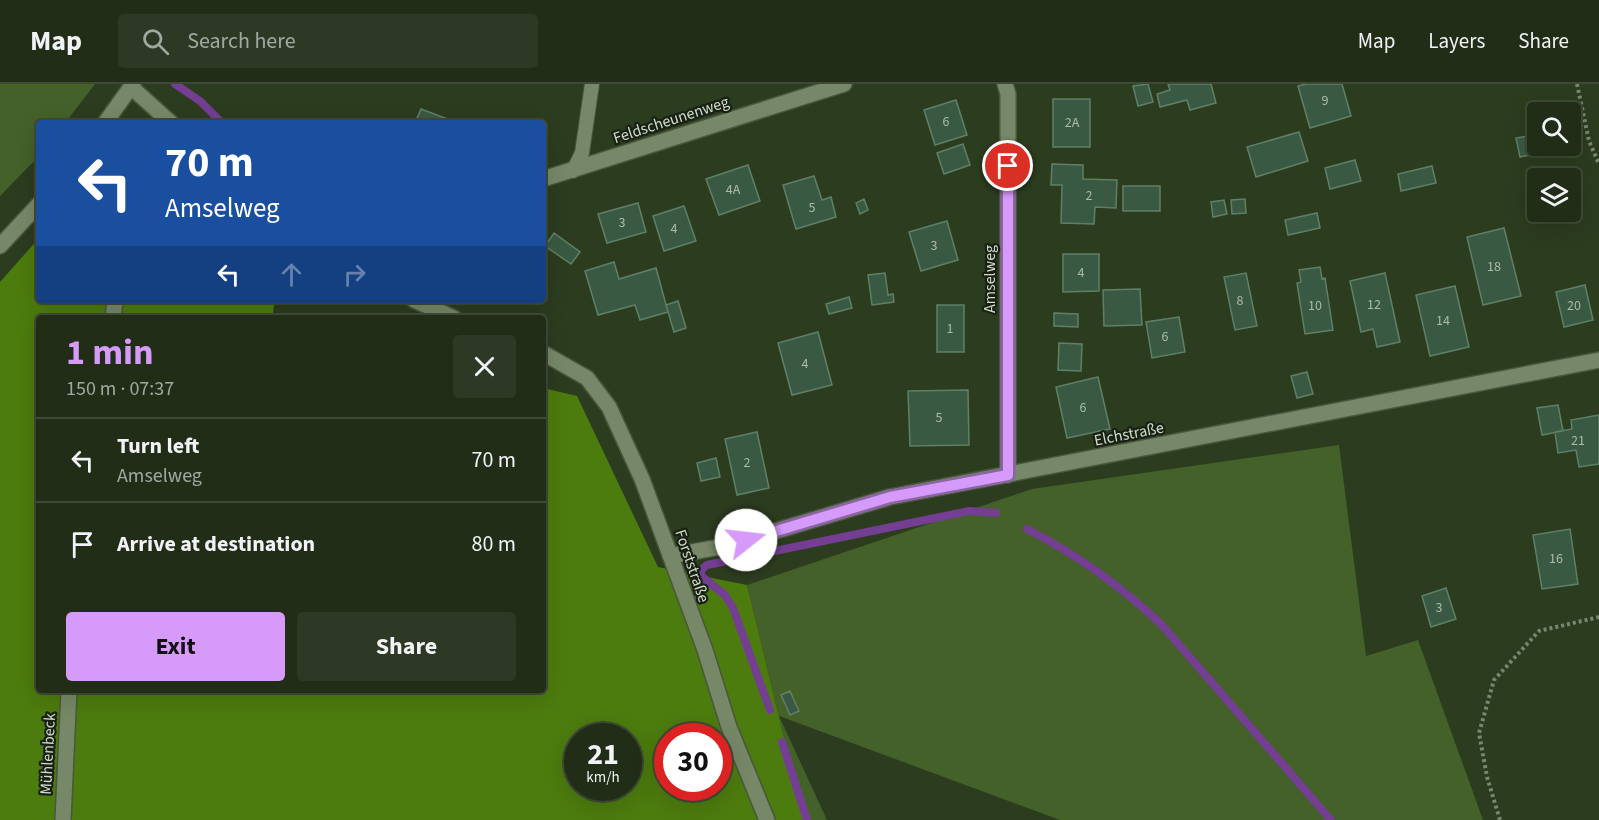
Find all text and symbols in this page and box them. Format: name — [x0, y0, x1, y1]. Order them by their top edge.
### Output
search box — [118, 14, 538, 68]
text: Map — [30, 21, 82, 61]
icon: search — [139, 25, 172, 58]
text: Search here — [187, 25, 296, 57]
text: Map — [1358, 26, 1395, 56]
text: Layers — [1428, 26, 1485, 56]
text: Share — [1518, 26, 1569, 56]
street label: Feldscheunenweg — [610, 91, 732, 149]
house number: 9 — [1322, 91, 1329, 111]
map controls — [1527, 102, 1581, 222]
button: search — [1527, 102, 1581, 156]
house number: 6 — [943, 112, 950, 132]
house number: 2A — [1065, 113, 1080, 133]
text: 70 m — [165, 133, 254, 193]
pin — [982, 140, 1033, 191]
icon: left — [66, 144, 144, 222]
icon: arrive — [991, 149, 1024, 182]
button: layers — [1527, 168, 1581, 222]
house number: 4A — [726, 180, 741, 200]
house number: 2 — [1086, 186, 1093, 206]
text: Amselweg — [165, 189, 280, 228]
house number: 5 — [809, 198, 816, 218]
house number: 3 — [619, 213, 626, 233]
house number: 4 — [671, 219, 678, 239]
house number: 3 — [931, 236, 938, 256]
street label: Amselweg — [979, 245, 1001, 313]
house number: 18 — [1487, 257, 1501, 277]
icon: left — [212, 258, 245, 291]
icon: ahead — [275, 258, 308, 291]
icon: right — [338, 258, 371, 291]
house number: 4 — [1078, 263, 1085, 283]
house number: 8 — [1237, 291, 1244, 311]
house number: 12 — [1367, 295, 1381, 315]
house number: 10 — [1308, 296, 1322, 316]
house number: 20 — [1567, 296, 1581, 316]
house number: 14 — [1436, 311, 1450, 331]
house number: 1 — [947, 319, 954, 339]
text: 1 min — [66, 327, 154, 378]
house number: 6 — [1162, 327, 1169, 347]
button: close — [453, 335, 516, 398]
house number: 4 — [802, 354, 809, 374]
text: 150 m · 07:37 — [66, 375, 174, 403]
house number: 6 — [1080, 398, 1087, 418]
house number: 5 — [936, 408, 943, 428]
street label: Elchstraße — [1092, 416, 1166, 452]
text: Turn left — [117, 430, 199, 462]
house number: 21 — [1571, 431, 1585, 451]
icon: left — [66, 444, 99, 477]
text: 70 m — [471, 444, 516, 476]
house number: 2 — [744, 453, 751, 473]
text: Amselweg — [117, 462, 202, 490]
position arrow — [714, 508, 778, 572]
street label: Forststraße — [669, 527, 715, 605]
icon: arrive — [66, 528, 99, 561]
text: Arrive at destination — [117, 528, 315, 560]
text: 80 m — [471, 528, 516, 560]
house number: 16 — [1549, 549, 1563, 569]
house number: 3 — [1436, 598, 1443, 618]
button: Exit — [66, 612, 285, 681]
button: Share — [297, 612, 516, 681]
street label: Mühlenbeck — [35, 712, 61, 795]
speed limit sign: 30 — [654, 723, 732, 801]
text: 21 — [587, 733, 619, 776]
text: km/h — [586, 767, 620, 788]

